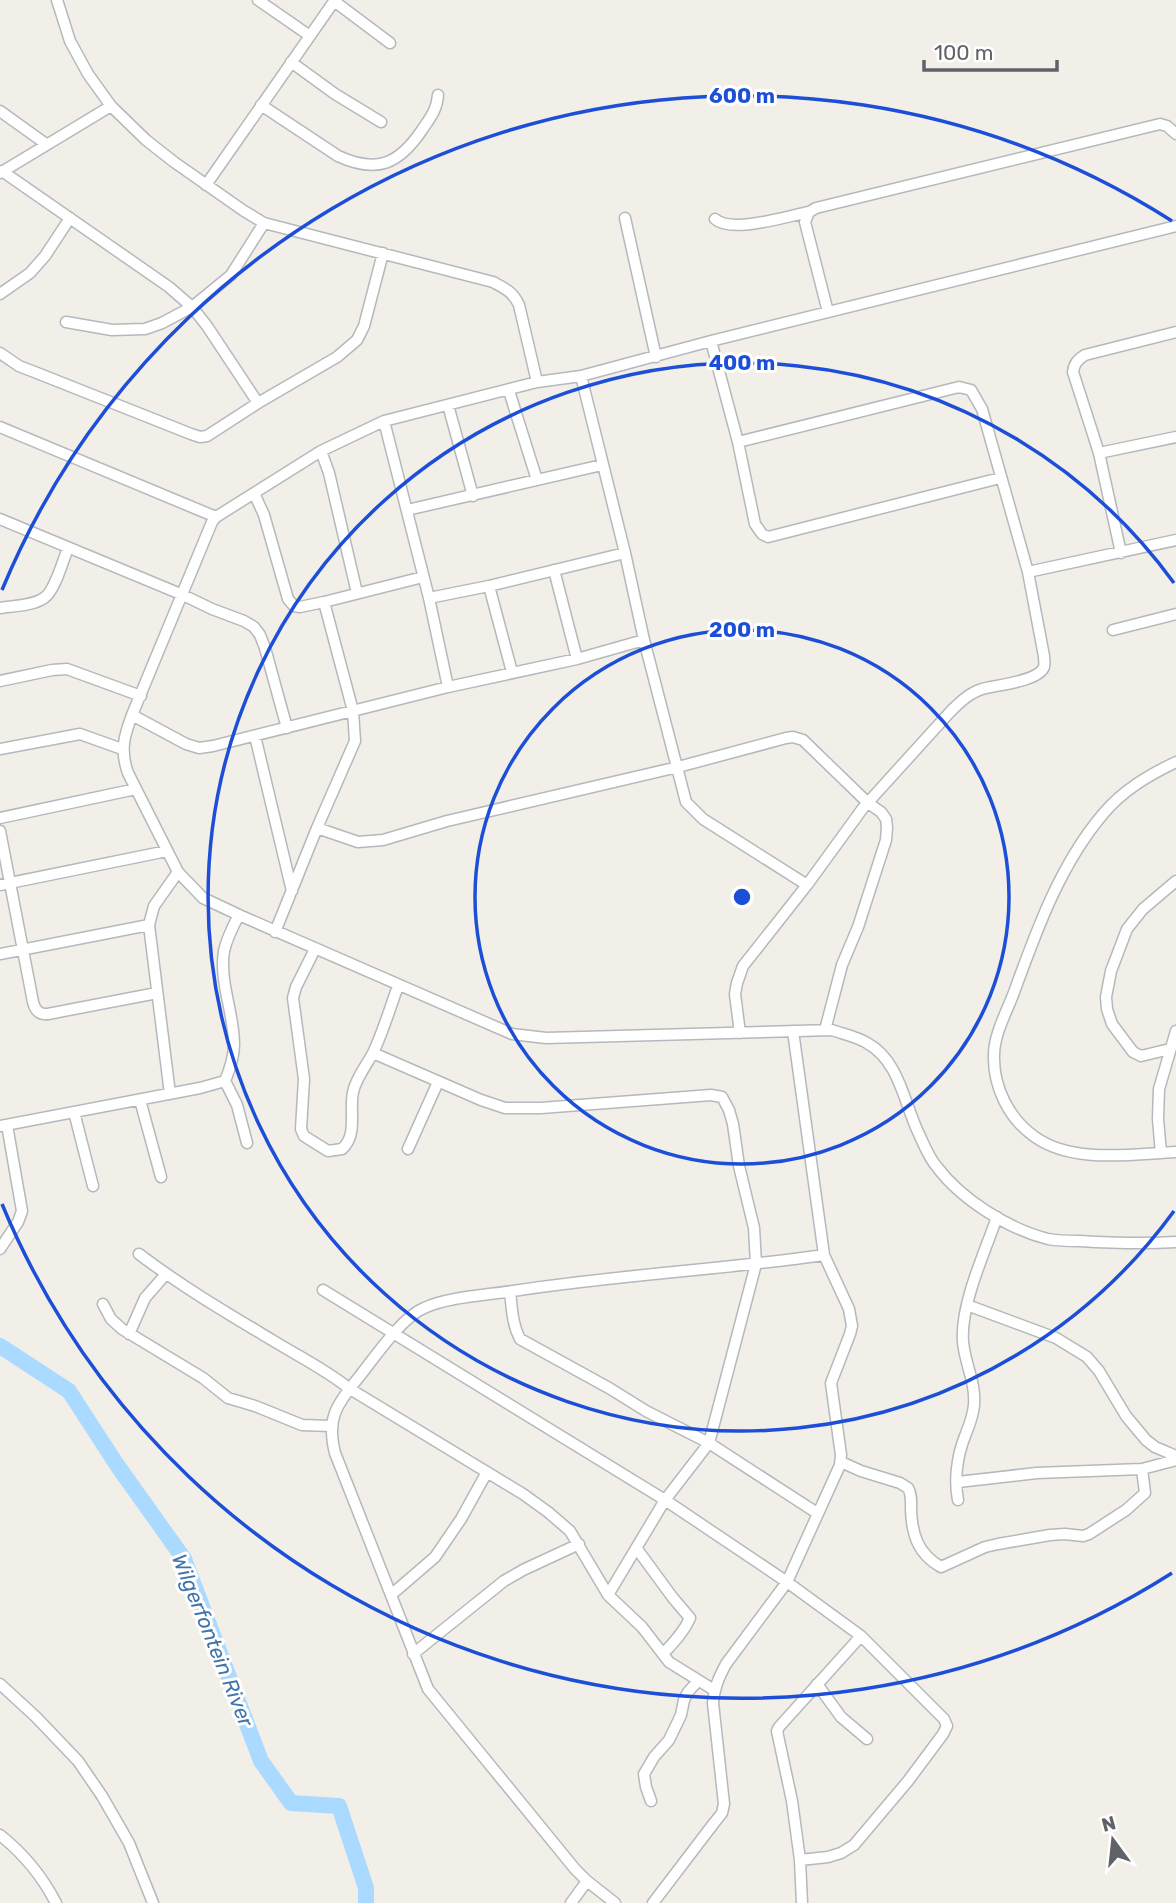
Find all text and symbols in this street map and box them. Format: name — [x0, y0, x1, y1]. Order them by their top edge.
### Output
scale bar — [924, 28, 1057, 72]
text: 100 m — [934, 40, 993, 65]
text: 600 m — [709, 83, 775, 108]
text: 400 m — [709, 350, 775, 375]
text: 200 m — [709, 617, 775, 642]
centre of rings — [730, 885, 754, 909]
water label: Wilgerfontein River — [167, 1550, 259, 1731]
north arrow — [1078, 1805, 1148, 1875]
text: N — [1099, 1811, 1118, 1837]

